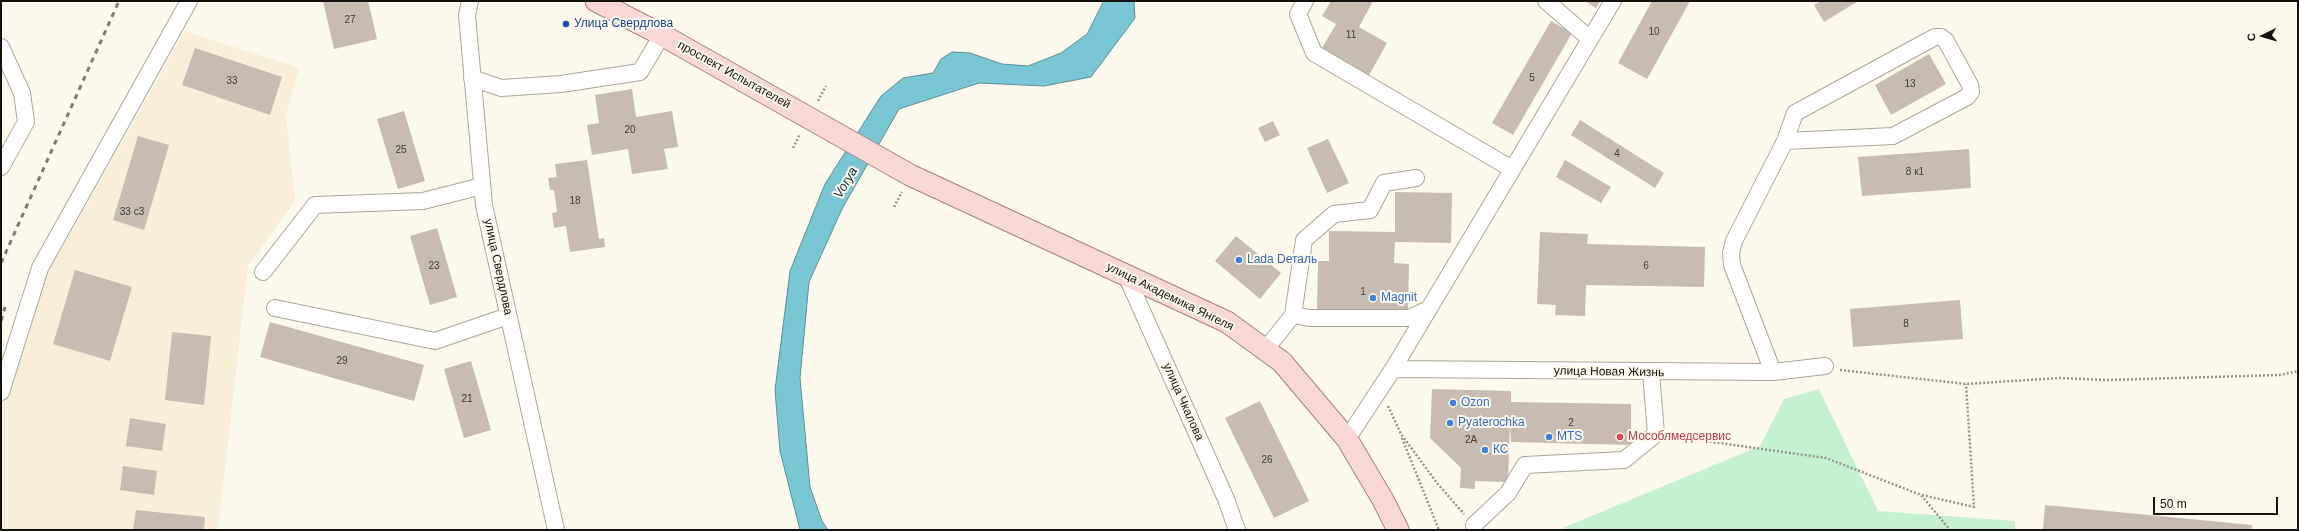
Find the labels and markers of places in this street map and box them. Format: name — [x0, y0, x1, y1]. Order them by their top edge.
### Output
place label: Улица Свердлова — [574, 17, 673, 31]
marker: Улица Свердлова — [561, 19, 571, 29]
place label: Lada Dеталь — [1247, 253, 1317, 267]
marker: Lada Dеталь — [1234, 255, 1244, 265]
place label: Magnit — [1381, 291, 1417, 305]
marker: Magnit — [1368, 293, 1378, 303]
place label: Ozon — [1461, 396, 1490, 410]
marker: Ozon — [1448, 398, 1458, 408]
place label: Pyaterochka — [1458, 416, 1525, 430]
marker: Pyaterochka — [1445, 418, 1455, 428]
place label: MTS — [1557, 430, 1582, 444]
place label: Мособлмедсервис — [1628, 430, 1731, 444]
marker: MTS — [1544, 432, 1554, 442]
marker: Мособлмедсервис — [1615, 432, 1625, 442]
place label: КС — [1493, 443, 1509, 457]
marker: КС — [1480, 445, 1490, 455]

